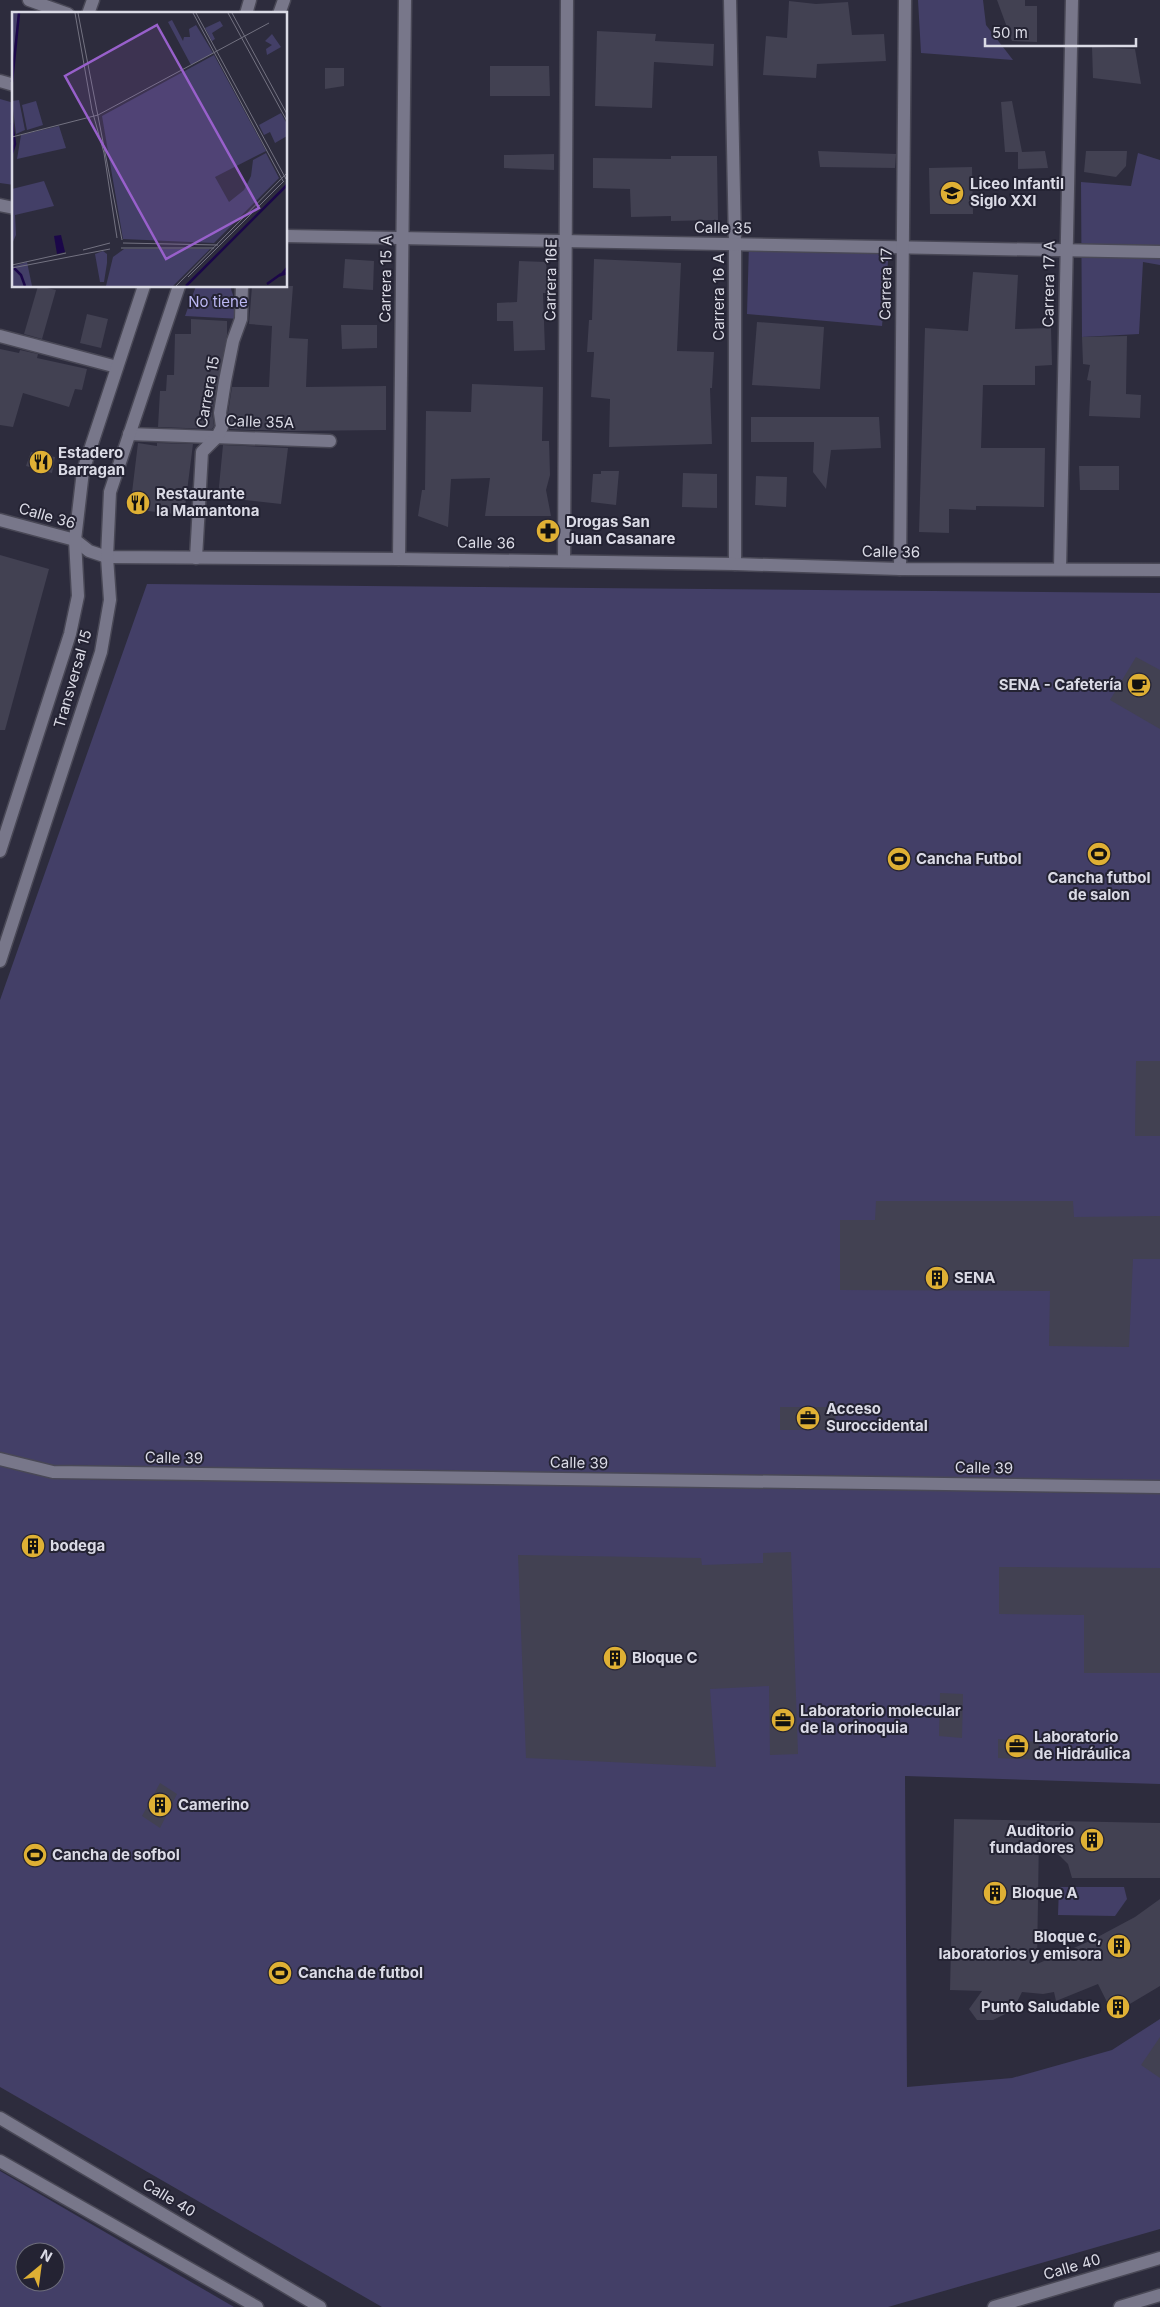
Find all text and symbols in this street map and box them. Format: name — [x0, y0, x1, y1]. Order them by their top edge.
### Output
inset map — [12, 12, 288, 288]
scale bar — [985, 15, 1136, 47]
text: 50 m — [992, 23, 1028, 42]
place label: Liceo Infantil Siglo XXI — [970, 174, 1064, 210]
school or university icon: Liceo Infantil Siglo XXI — [939, 180, 965, 206]
street label: Calle 35 — [694, 217, 752, 238]
street label: Carrera 15 A — [375, 235, 396, 323]
street label: Carrera 16E — [540, 239, 561, 321]
street label: Carrera 17 A — [1038, 240, 1059, 328]
street label: Carrera 17 — [875, 248, 896, 320]
street label: Carrera 16 A — [709, 253, 728, 341]
park label: No tiene — [188, 292, 248, 311]
street label: Carrera 15 — [192, 354, 223, 429]
street label: Calle 35A — [226, 411, 295, 432]
place label: Estadero Barragan — [58, 443, 125, 479]
restaurant icon: Estadero Barragan — [28, 449, 54, 475]
place label: Restaurante la Mamantona — [156, 484, 259, 520]
restaurant icon: Restaurante la Mamantona — [125, 490, 151, 516]
street label: Calle 36 — [17, 498, 78, 533]
place label: Drogas San Juan Casanare — [566, 512, 675, 548]
pharmacy icon: Drogas San Juan Casanare — [535, 518, 561, 544]
street label: Calle 36 — [457, 532, 515, 553]
street label: Calle 36 — [862, 541, 920, 562]
street label: Transversal 15 — [49, 627, 96, 730]
cafe icon: SENA - Cafetería — [1126, 672, 1152, 698]
place label: SENA - Cafetería — [999, 675, 1122, 694]
sports icon: Cancha futbol de salon — [1086, 841, 1112, 867]
sports icon: Cancha Futbol — [886, 846, 912, 872]
place label: Cancha Futbol — [916, 849, 1021, 868]
place label: Cancha futbol de salon — [1047, 868, 1151, 904]
building icon: SENA — [924, 1265, 950, 1291]
place label: SENA — [954, 1268, 996, 1287]
place label: Acceso Suroccidental — [826, 1399, 928, 1435]
office icon: Acceso Suroccidental — [795, 1405, 821, 1431]
street label: Calle 39 — [145, 1447, 203, 1468]
street label: Calle 39 — [550, 1452, 608, 1473]
street label: Calle 39 — [955, 1457, 1013, 1478]
building icon: bodega — [20, 1533, 46, 1559]
place label: bodega — [50, 1536, 105, 1555]
building icon: Bloque C — [602, 1645, 628, 1671]
place label: Bloque C — [632, 1648, 698, 1667]
place label: Laboratorio molecular de la orinoquia — [800, 1701, 961, 1737]
office icon: Laboratorio molecular de la orinoquia — [770, 1707, 796, 1733]
place label: Laboratorio de Hidráulica — [1034, 1727, 1130, 1763]
office icon: Laboratorio de Hidráulica — [1004, 1733, 1030, 1759]
building icon: Camerino — [147, 1792, 173, 1818]
place label: Camerino — [178, 1795, 249, 1814]
place label: Auditorio fundadores — [989, 1821, 1074, 1857]
building icon: Auditorio fundadores — [1079, 1827, 1105, 1853]
sports icon: Cancha de sofbol — [22, 1842, 48, 1868]
place label: Cancha de sofbol — [52, 1845, 180, 1864]
building icon: Bloque A — [982, 1880, 1008, 1906]
place label: Bloque A — [1012, 1883, 1078, 1902]
place label: Bloque c, laboratorios y emisora — [938, 1927, 1102, 1963]
building icon: Bloque c, laboratorios y emisora — [1106, 1933, 1132, 1959]
sports icon: Cancha de futbol — [267, 1960, 293, 1986]
place label: Cancha de futbol — [298, 1963, 423, 1982]
building icon: Punto Saludable — [1105, 1994, 1131, 2020]
place label: Punto Saludable — [981, 1997, 1100, 2016]
street label: Calle 40 — [139, 2174, 199, 2221]
north arrow — [15, 2242, 65, 2292]
text: N — [38, 2245, 55, 2265]
street label: Calle 40 — [1041, 2249, 1103, 2284]

